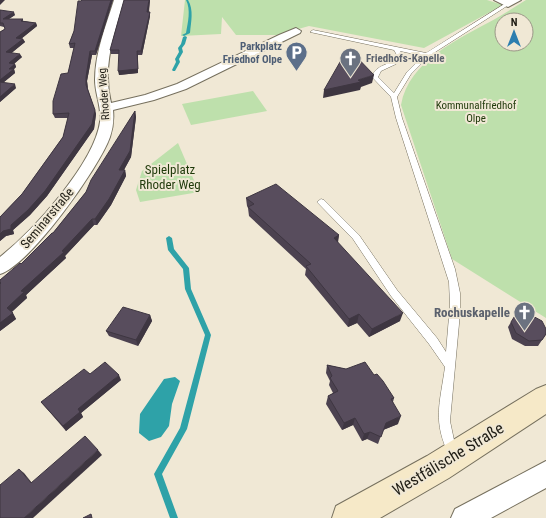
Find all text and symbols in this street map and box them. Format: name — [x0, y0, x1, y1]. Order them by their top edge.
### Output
north arrow — [494, 12, 534, 52]
text: N — [511, 16, 518, 29]
parking icon: Parkplatz Friedhof Olpe — [284, 39, 310, 72]
place label: Parkplatz Friedhof Olpe — [223, 40, 282, 66]
church icon: Friedhofs-Kapelle — [338, 45, 364, 78]
place label: Friedhofs-Kapelle — [366, 52, 444, 65]
street label: Rhoder Weg — [96, 68, 112, 120]
park label: Kommunalfriedhof Olpe — [436, 99, 517, 125]
park label: Spielplatz Rhoder Weg — [139, 162, 201, 192]
street label: Seminarstraße — [17, 185, 77, 251]
church icon: Rochuskapelle — [512, 299, 538, 332]
place label: Rochuskapelle — [434, 305, 510, 320]
street label: Westfälische Straße — [389, 418, 507, 500]

